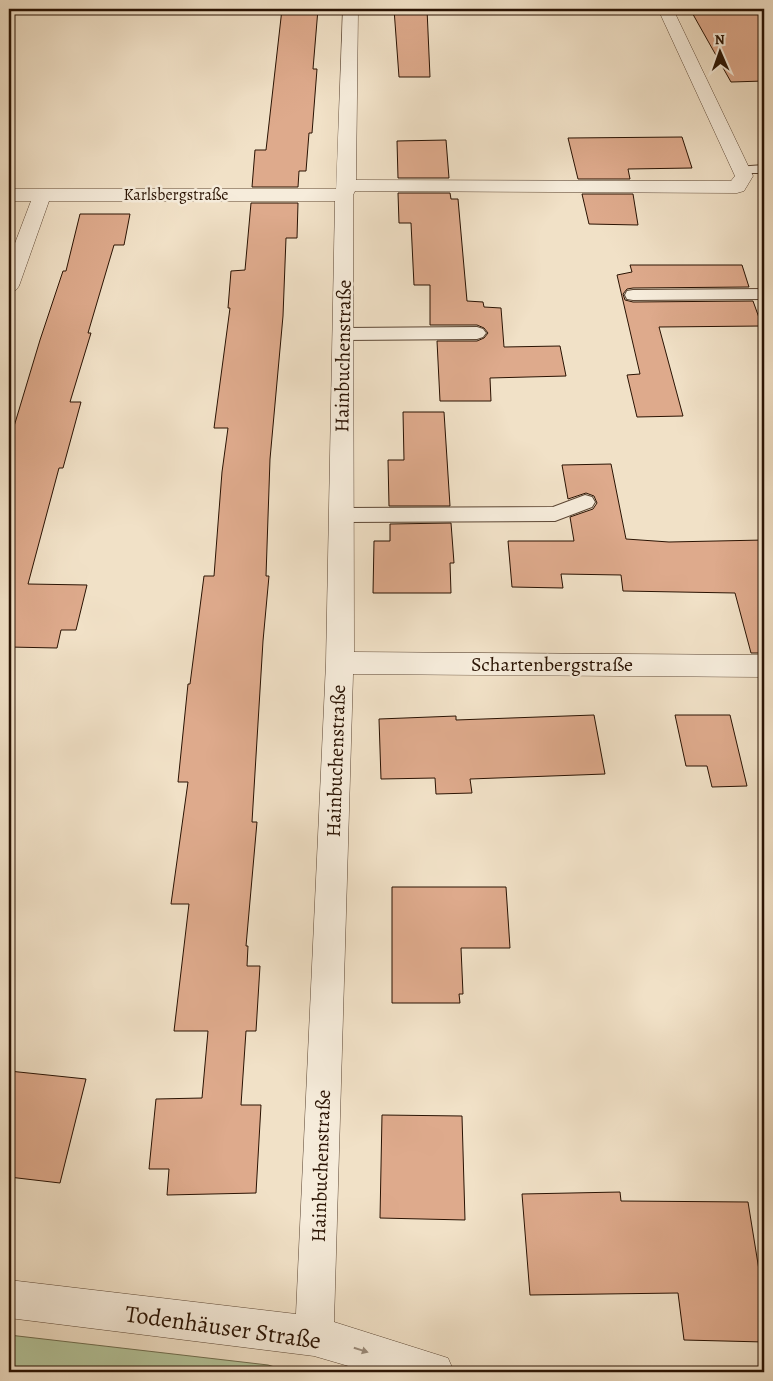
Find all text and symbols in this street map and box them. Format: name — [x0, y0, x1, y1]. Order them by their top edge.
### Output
north arrow — [696, 28, 746, 78]
text: N — [714, 30, 725, 49]
street label: Karlsbergstraße — [123, 184, 229, 206]
street label: Hainbuchenstraße — [328, 279, 358, 433]
street label: Schartenbergstraße — [471, 651, 633, 678]
street label: Hainbuchenstraße — [320, 684, 352, 838]
street label: Hainbuchenstraße — [305, 1089, 337, 1243]
street label: Todenhäuser Straße — [123, 1297, 323, 1357]
one-way arrow — [354, 1347, 369, 1355]

